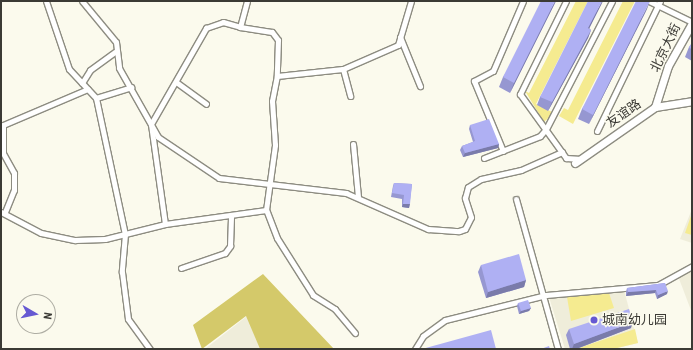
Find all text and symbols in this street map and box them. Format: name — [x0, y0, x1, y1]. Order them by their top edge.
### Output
street label: 北京大街 — [648, 21, 684, 75]
street label: 友谊路 — [604, 96, 644, 132]
north arrow — [16, 294, 56, 334]
text: N — [40, 311, 54, 320]
place label: 城南幼儿园 — [602, 312, 667, 328]
marker: 城南幼儿园 — [589, 315, 599, 325]

